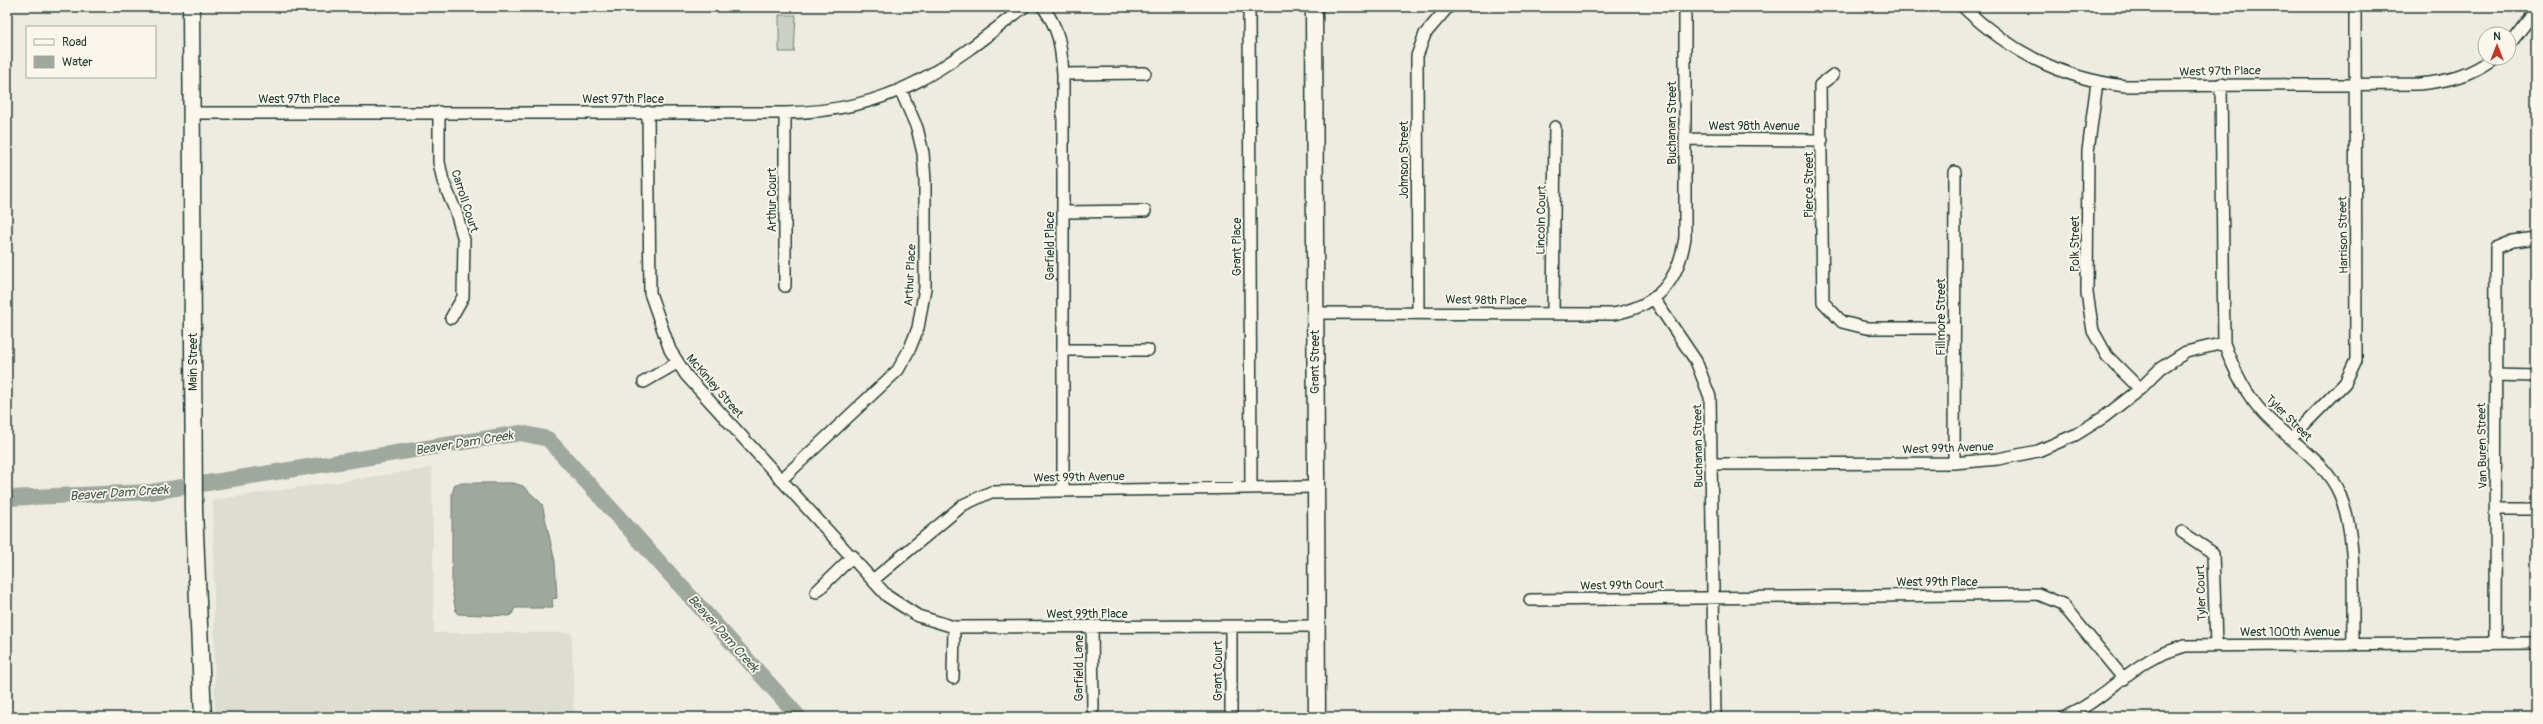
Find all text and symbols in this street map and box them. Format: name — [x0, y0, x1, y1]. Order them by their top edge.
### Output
legend — [26, 26, 156, 78]
north arrow — [2477, 26, 2517, 66]
text: N — [2493, 30, 2501, 43]
text: Road — [62, 35, 87, 50]
text: Water — [62, 55, 93, 70]
street label: West 97th Place — [2179, 63, 2261, 80]
street label: Buchanan Street — [1665, 81, 1680, 165]
street label: West 97th Place — [258, 92, 340, 107]
street label: West 97th Place — [582, 92, 664, 107]
street label: West 98th Avenue — [1708, 119, 1800, 134]
street label: Johnson Street — [1397, 121, 1412, 199]
street label: Pierce Street — [1802, 152, 1817, 218]
street label: Carroll Court — [447, 168, 482, 235]
street label: Arthur Court — [765, 168, 780, 232]
street label: Lincoln Court — [1533, 185, 1550, 255]
street label: Harrison Street — [2335, 196, 2352, 274]
street label: Garfield Place — [1043, 211, 1058, 281]
street label: Polk Street — [2068, 216, 2083, 272]
street label: Grant Place — [1230, 218, 1245, 276]
street label: Arthur Place — [901, 243, 920, 307]
street label: Fillmore Street — [1934, 278, 1949, 356]
street label: West 98th Place — [1445, 292, 1527, 309]
street label: Grant Street — [1308, 330, 1323, 394]
street label: Main Street — [186, 333, 201, 391]
street label: McKinley Street — [683, 351, 747, 421]
street label: Tyler Street — [2262, 392, 2315, 445]
street label: Van Buren Street — [2474, 403, 2491, 489]
street label: Buchanan Street — [1690, 404, 1707, 488]
water label: Beaver Dam Creek — [414, 427, 516, 459]
street label: West 99th Avenue — [1902, 439, 1994, 458]
street label: West 99th Avenue — [1033, 469, 1125, 486]
water label: Beaver Dam Creek — [69, 481, 170, 504]
street label: Tyler Court — [2193, 565, 2210, 621]
street label: West 99th Place — [1896, 575, 1978, 590]
street label: West 99th Court — [1580, 577, 1664, 594]
water label: Beaver Dam Creek — [684, 592, 763, 677]
street label: West 99th Place — [1046, 607, 1128, 622]
street label: West 100th Avenue — [2240, 625, 2340, 640]
street label: Garfield Lane — [1072, 635, 1087, 701]
street label: Grant Court — [1211, 641, 1226, 701]

